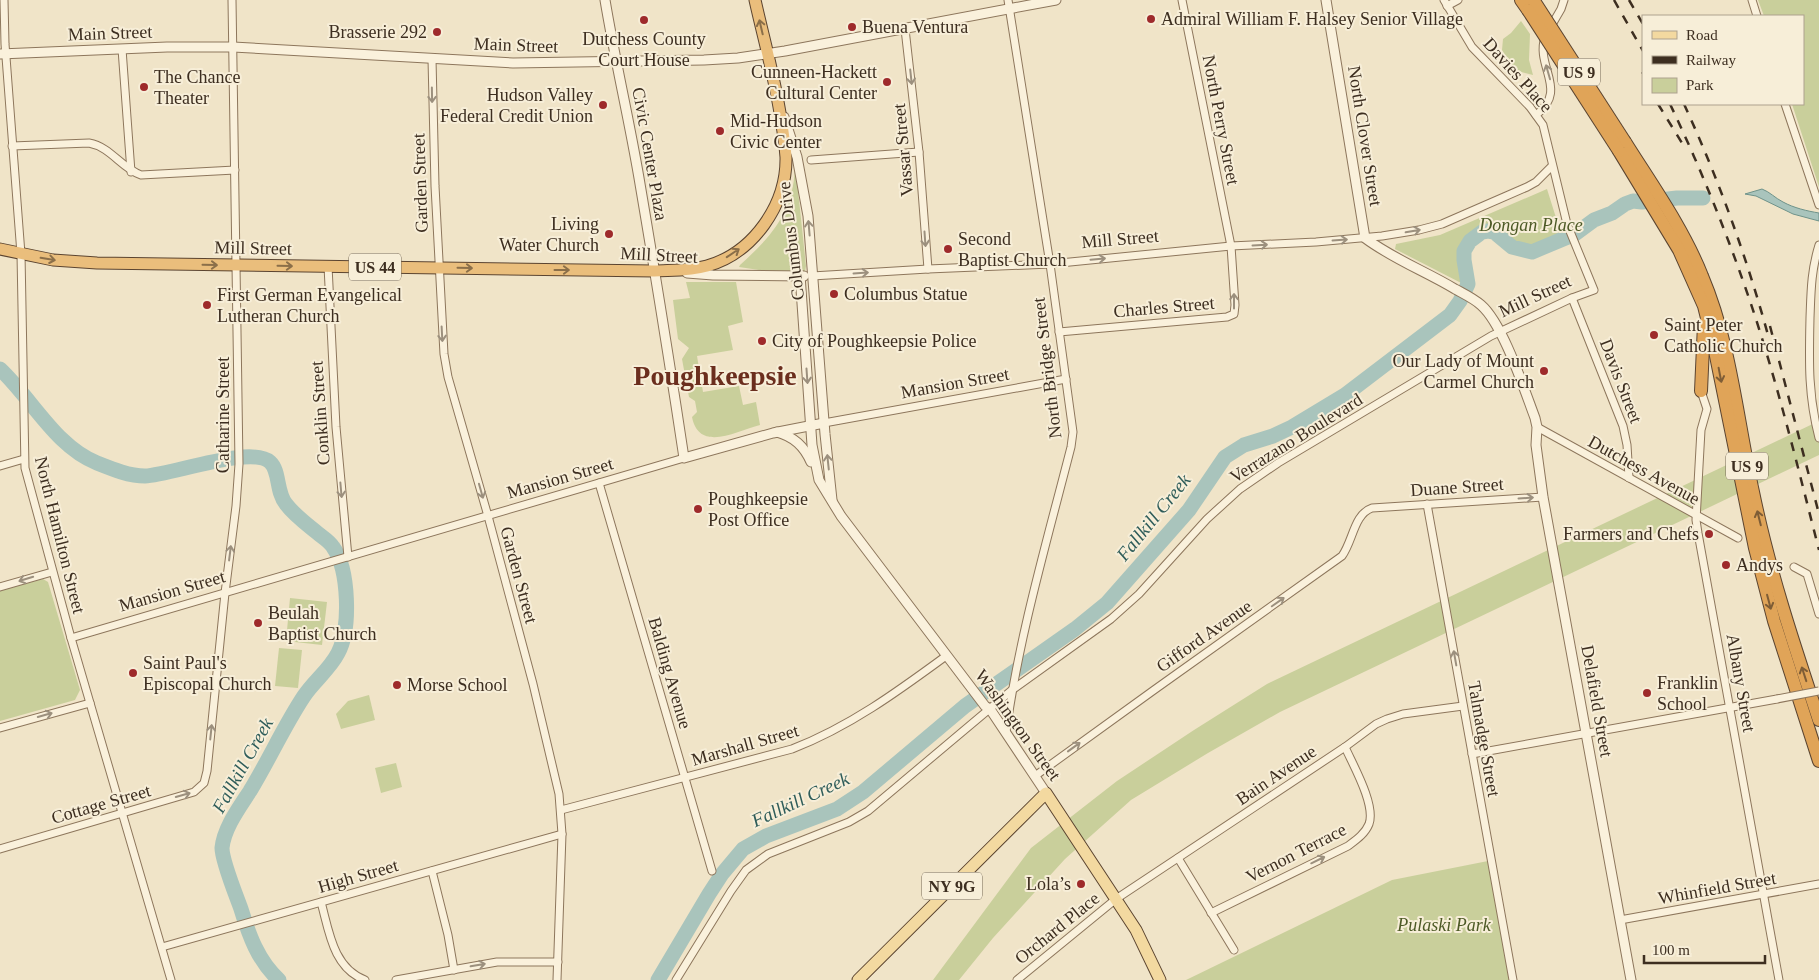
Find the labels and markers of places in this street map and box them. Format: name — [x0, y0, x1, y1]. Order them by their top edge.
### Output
place label: Admiral William F. Halsey Senior Village — [1161, 9, 1463, 29]
marker: Admiral William F. Halsey Senior Village — [1145, 13, 1157, 25]
marker: Dutchess County Court House — [638, 14, 650, 26]
place label: Buena Ventura — [862, 17, 968, 37]
marker: Buena Ventura — [846, 21, 858, 33]
place label: Brasserie 292 — [329, 22, 427, 42]
marker: Brasserie 292 — [431, 26, 443, 38]
place label: Dutchess County Court House — [582, 29, 706, 70]
place label: Cunneen-Hackett Cultural Center — [751, 62, 877, 103]
place label: The Chance Theater — [154, 67, 240, 108]
marker: Cunneen-Hackett Cultural Center — [881, 76, 893, 88]
marker: The Chance Theater — [138, 81, 150, 93]
place label: Hudson Valley Federal Credit Union — [440, 85, 593, 126]
marker: Hudson Valley Federal Credit Union — [597, 99, 609, 111]
place label: Mid-Hudson Civic Center — [730, 111, 822, 152]
marker: Mid-Hudson Civic Center — [714, 125, 726, 137]
place label: Living Water Church — [499, 214, 599, 255]
marker: Living Water Church — [603, 228, 615, 240]
place label: Second Baptist Church — [958, 229, 1067, 270]
marker: Second Baptist Church — [942, 243, 954, 255]
place label: Columbus Statue — [844, 284, 968, 304]
place label: First German Evangelical Lutheran Church — [217, 285, 402, 326]
marker: Columbus Statue — [828, 288, 840, 300]
marker: First German Evangelical Lutheran Church — [201, 299, 213, 311]
place label: Saint Peter Catholic Church — [1664, 315, 1782, 356]
marker: Saint Peter Catholic Church — [1648, 329, 1660, 341]
place label: City of Poughkeepsie Police — [772, 331, 976, 351]
marker: City of Poughkeepsie Police — [756, 335, 768, 347]
place label: Our Lady of Mount Carmel Church — [1393, 351, 1534, 392]
marker: Our Lady of Mount Carmel Church — [1538, 365, 1550, 377]
place label: Poughkeepsie Post Office — [708, 489, 808, 530]
marker: Poughkeepsie Post Office — [692, 503, 704, 515]
place label: Farmers and Chefs — [1563, 524, 1699, 544]
marker: Farmers and Chefs — [1703, 528, 1715, 540]
place label: Andys — [1736, 555, 1783, 575]
marker: Andys — [1720, 559, 1732, 571]
place label: Beulah Baptist Church — [268, 603, 377, 644]
marker: Beulah Baptist Church — [252, 617, 264, 629]
place label: Saint Paul's Episcopal Church — [143, 653, 271, 694]
marker: Saint Paul's Episcopal Church — [127, 667, 139, 679]
place label: Franklin School — [1657, 673, 1718, 714]
place label: Morse School — [407, 675, 508, 695]
marker: Morse School — [391, 679, 403, 691]
marker: Franklin School — [1641, 687, 1653, 699]
place label: Lola’s — [1026, 874, 1071, 894]
marker: Lola’s — [1075, 878, 1087, 890]

